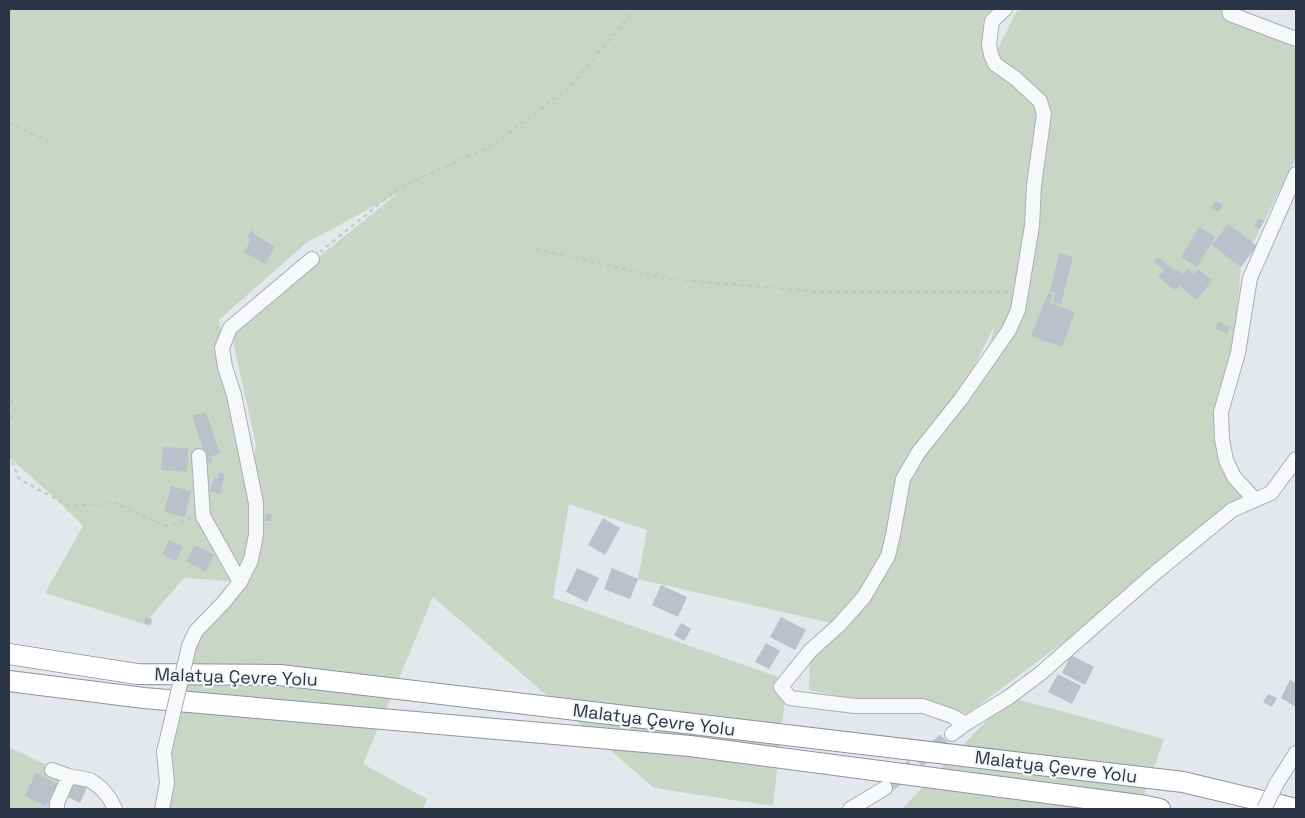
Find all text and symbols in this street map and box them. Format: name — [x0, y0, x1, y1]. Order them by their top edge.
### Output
street label: Malatya Çevre Yolu — [154, 662, 318, 691]
street label: Malatya Çevre Yolu — [572, 698, 737, 741]
street label: Malatya Çevre Yolu — [974, 745, 1139, 788]

